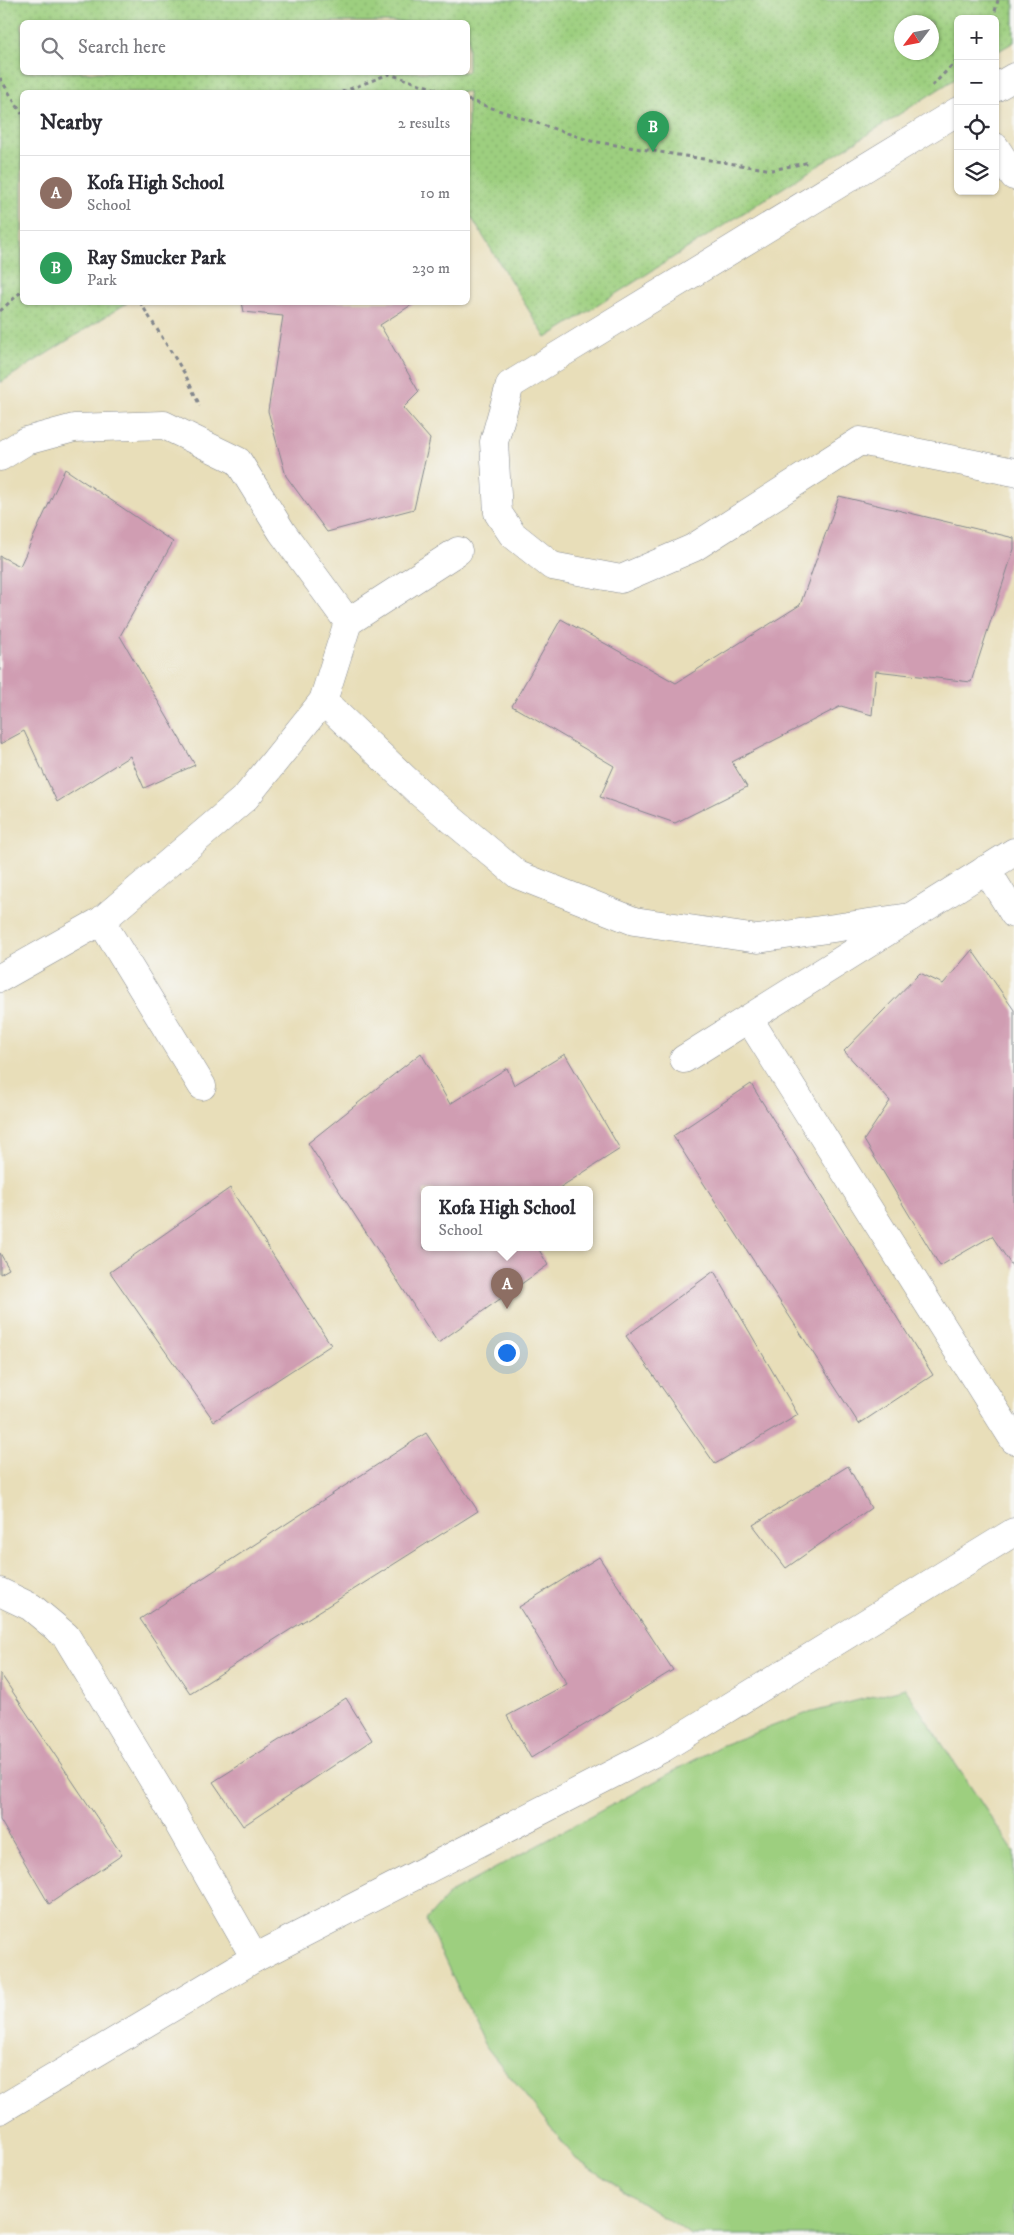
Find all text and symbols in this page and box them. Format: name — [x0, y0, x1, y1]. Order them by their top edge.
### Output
north arrow — [894, 15, 939, 60]
map controls — [954, 15, 999, 195]
button: + — [954, 15, 999, 60]
search box — [20, 20, 470, 75]
icon: search — [38, 34, 66, 62]
text: Search here — [78, 36, 166, 59]
button: − — [954, 60, 999, 105]
button: locate — [954, 105, 999, 150]
text: Nearby — [40, 110, 102, 136]
pin: B — [637, 111, 669, 152]
text: 2 results — [398, 113, 450, 133]
button: layers — [954, 150, 999, 195]
text: Kofa High School — [87, 172, 224, 195]
text: A — [51, 183, 61, 203]
text: 10 m — [420, 183, 450, 203]
text: School — [87, 195, 131, 215]
text: Ray Smucker Park — [87, 247, 226, 270]
text: B — [51, 258, 61, 278]
text: 230 m — [412, 258, 450, 278]
text: Park — [87, 270, 117, 290]
popup — [421, 1186, 593, 1251]
text: Kofa High School — [439, 1197, 575, 1220]
text: School — [439, 1220, 483, 1240]
pin: A — [491, 1268, 523, 1309]
your location — [494, 1340, 520, 1366]

